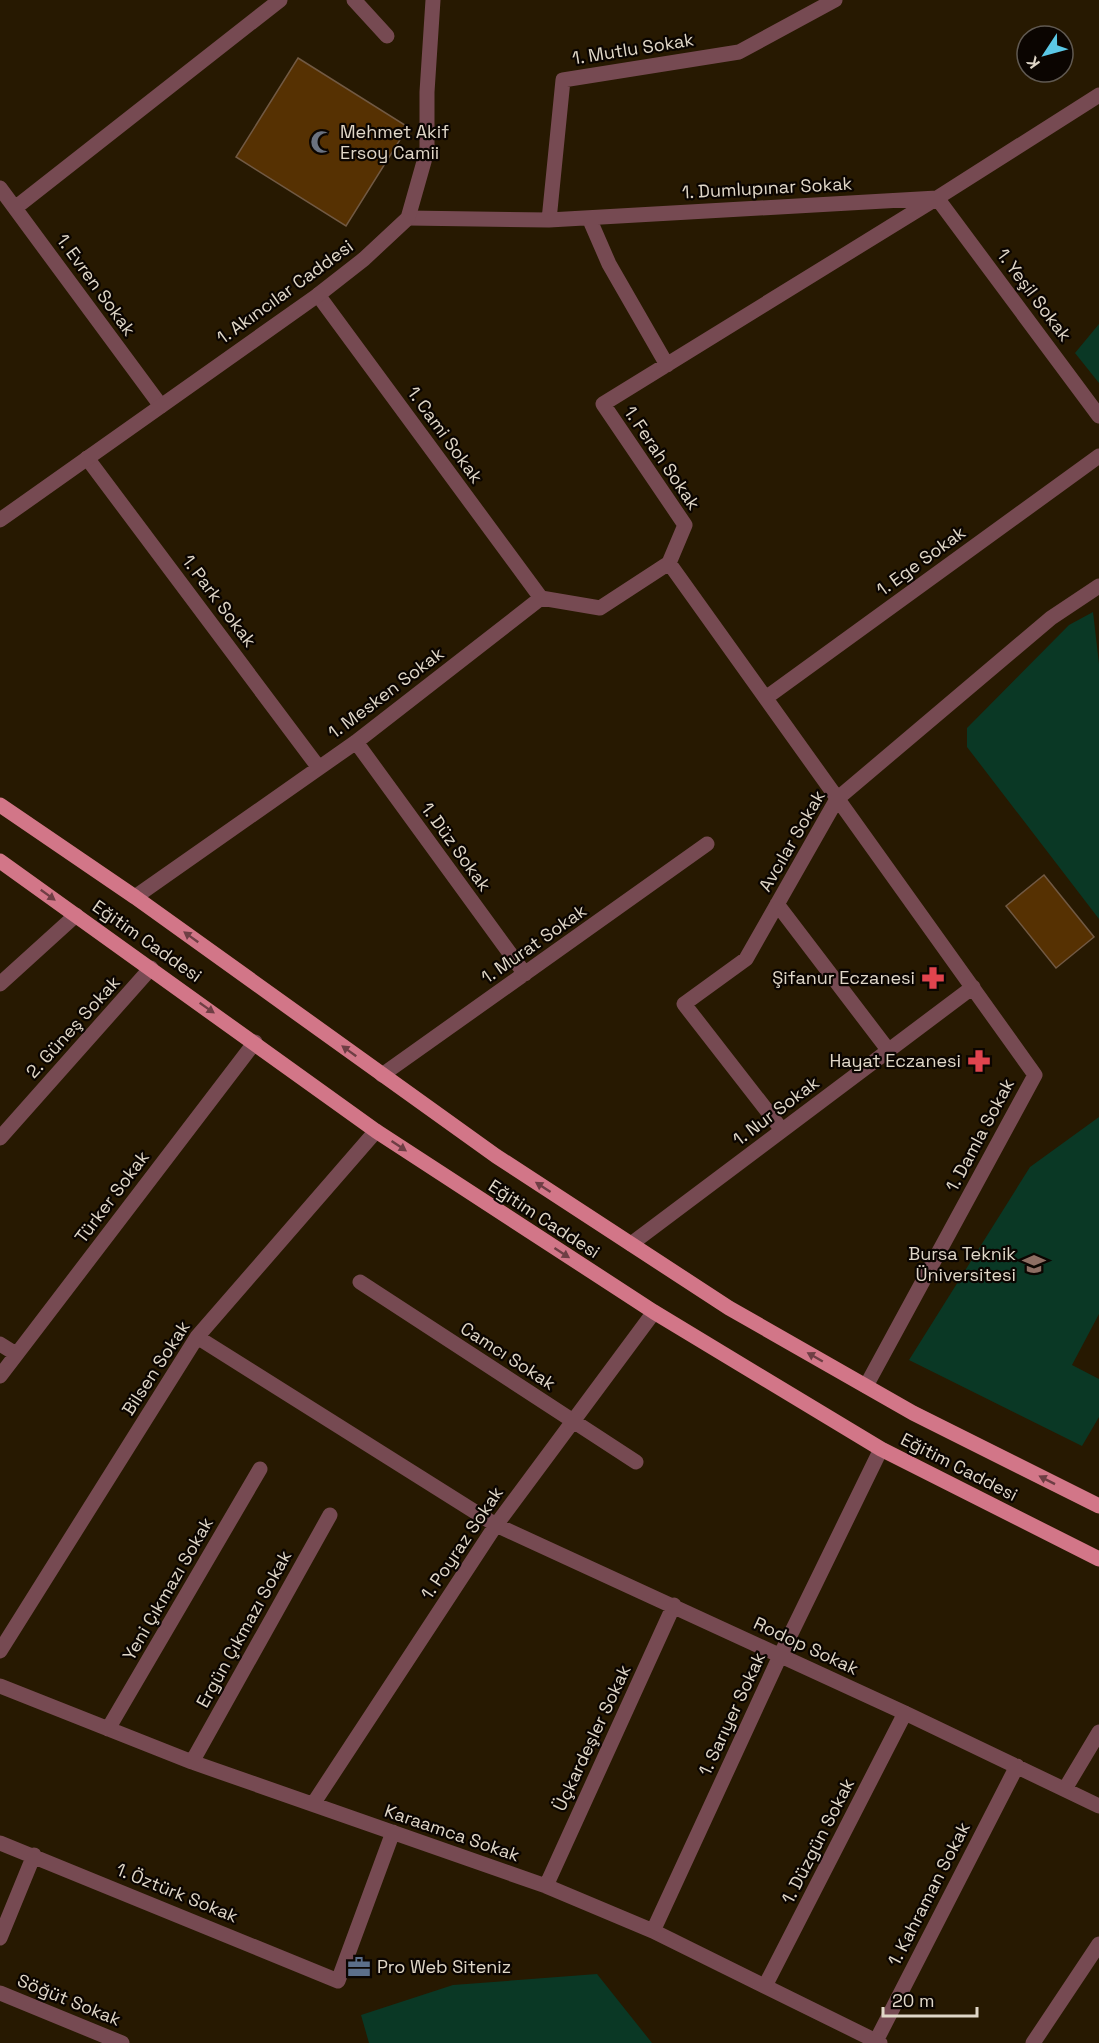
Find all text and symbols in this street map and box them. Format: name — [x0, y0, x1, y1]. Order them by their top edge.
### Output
north arrow — [1015, 24, 1075, 84]
street label: 1. Mutlu Sokak — [571, 28, 696, 69]
text: K — [1022, 52, 1045, 73]
place label: Mehmet Akif Ersoy Camii — [340, 120, 449, 164]
mosque icon: Mehmet Akif Ersoy Camii — [309, 129, 335, 155]
street label: 1. Dumlupınar Sokak — [681, 172, 853, 203]
street label: 1. Evren Sokak — [52, 229, 141, 340]
street label: 1. Akıncılar Caddesi — [212, 234, 357, 349]
street label: 1. Yeşil Sokak — [992, 244, 1077, 346]
street label: 1. Cami Sokak — [403, 382, 488, 488]
street label: 1. Ferah Sokak — [619, 401, 706, 514]
street label: 1. Ege Sokak — [872, 520, 970, 601]
street label: 1. Park Sokak — [177, 550, 262, 652]
street label: 1. Mesken Sokak — [323, 641, 448, 744]
street label: Avcılar Sokak — [753, 786, 830, 896]
street label: 1. Düz Sokak — [416, 798, 497, 896]
one-way arrow — [40, 888, 55, 900]
street label: Eğitim Caddesi — [88, 894, 206, 987]
street label: 1. Murat Sokak — [477, 899, 591, 988]
one-way arrow — [183, 931, 199, 943]
pharmacy icon: Şifanur Eczanesi — [920, 965, 946, 991]
place label: Şifanur Eczanesi — [772, 966, 915, 989]
street label: 2. Güneş Sokak — [21, 971, 125, 1083]
one-way arrow — [199, 1001, 214, 1013]
one-way arrow — [341, 1045, 357, 1057]
pharmacy icon: Hayat Eczanesi — [966, 1048, 992, 1074]
place label: Hayat Eczanesi — [830, 1049, 961, 1072]
street label: 1. Nur Sokak — [728, 1070, 824, 1151]
street label: 1. Damla Sokak — [940, 1074, 1019, 1195]
one-way arrow — [390, 1140, 406, 1152]
street label: Türker Sokak — [69, 1146, 154, 1248]
street label: Eğitim Caddesi — [484, 1174, 604, 1263]
one-way arrow — [535, 1181, 551, 1192]
place label: Bursa Teknik Üniversitesi — [908, 1242, 1016, 1286]
one-way arrow — [554, 1247, 570, 1258]
school or university icon: Bursa Teknik Üniversitesi — [1021, 1251, 1047, 1277]
street label: Bilsen Sokak — [116, 1316, 195, 1419]
street label: Camcı Sokak — [456, 1316, 560, 1395]
one-way arrow — [806, 1352, 823, 1362]
street label: Eğitim Caddesi — [897, 1427, 1022, 1506]
one-way arrow — [1038, 1475, 1055, 1485]
street label: 1. Poyraz Sokak — [415, 1482, 508, 1604]
street label: Yeni Çıkmazı Sokak — [117, 1513, 218, 1665]
street label: Ergün Çıkmazı Sokak — [191, 1546, 297, 1711]
street label: Rodop Sokak — [750, 1611, 863, 1680]
street label: 1. Sarıyer Sokak — [693, 1648, 770, 1779]
street label: Üçkardeşler Sokak — [548, 1661, 636, 1815]
street label: 1. Düzgün Sokak — [776, 1774, 859, 1907]
street label: Karaamca Sokak — [382, 1799, 523, 1867]
street label: 1. Kahraman Sokak — [882, 1818, 975, 1970]
street label: 1. Öztürk Sokak — [113, 1858, 242, 1928]
office icon: Pro Web Siteniz — [346, 1954, 372, 1980]
place label: Pro Web Siteniz — [377, 1955, 511, 1978]
street label: Söğüt Sokak — [14, 1968, 124, 2031]
scale bar — [883, 1980, 978, 2018]
text: 20 m — [892, 1989, 935, 2012]

